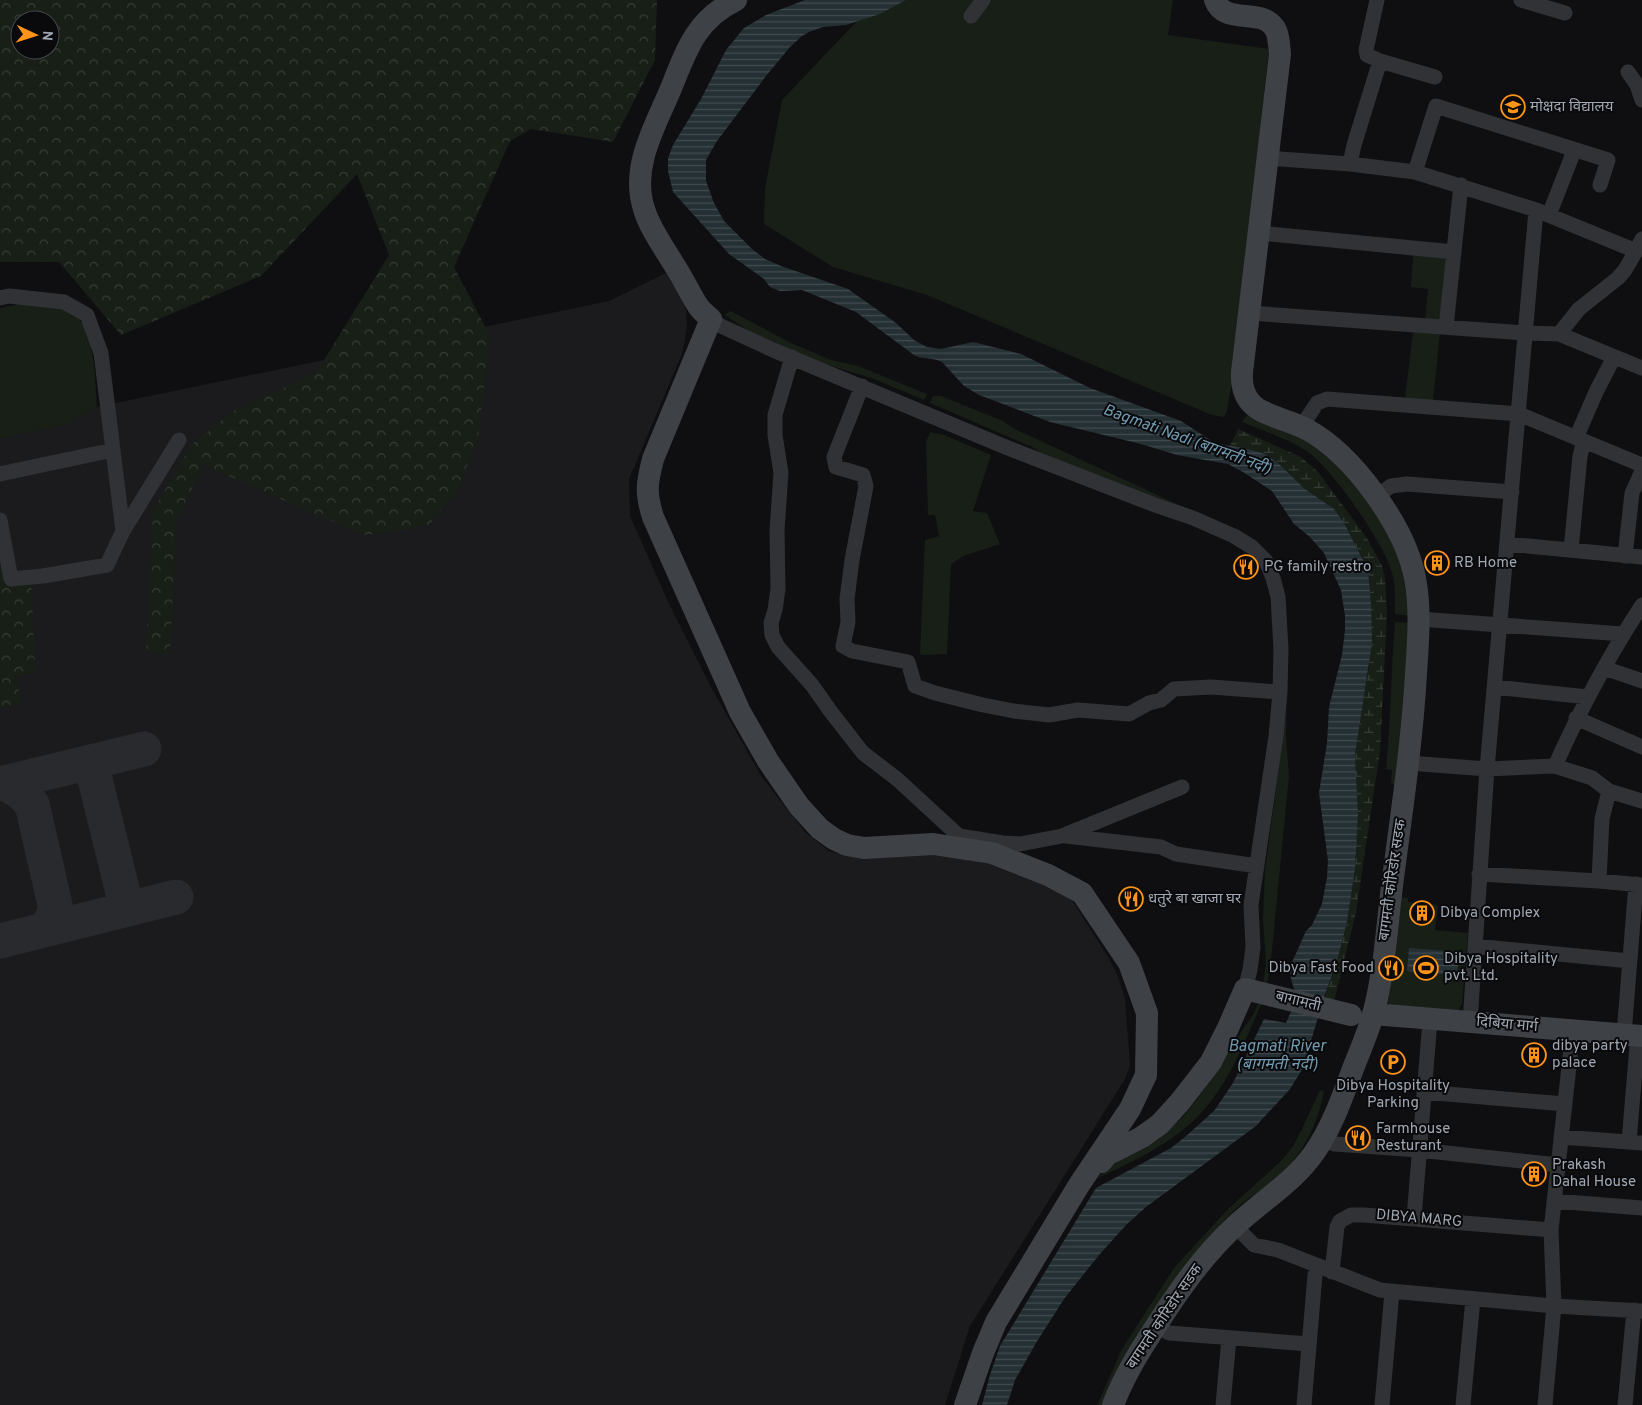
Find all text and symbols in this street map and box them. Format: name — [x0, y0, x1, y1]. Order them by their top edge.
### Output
north arrow — [10, 10, 60, 60]
text: N — [38, 30, 55, 41]
school or university icon: मोक्षदा विद्यालय — [1500, 94, 1526, 120]
place label: मोक्षदा विद्यालय — [1530, 98, 1614, 117]
water label: Bagmati Nadi (बागमती नदी) — [1100, 399, 1275, 480]
building icon: RB Home — [1424, 550, 1450, 576]
restaurant icon: PG family restro — [1233, 554, 1259, 580]
place label: RB Home — [1454, 554, 1517, 573]
place label: PG family restro — [1264, 558, 1371, 577]
street label: बागमती कोरिडोर सडक — [1375, 818, 1411, 942]
restaurant icon: धतुरे बा खाजा घर — [1118, 886, 1144, 912]
place label: धतुरे बा खाजा घर — [1148, 889, 1242, 909]
building icon: Dibya Complex — [1409, 900, 1435, 926]
place label: Dibya Complex — [1440, 904, 1540, 923]
place label: Dibya Hospitality pvt. Ltd. — [1444, 950, 1558, 986]
restaurant icon: Dibya Fast Food — [1378, 955, 1404, 981]
sports icon: Dibya Hospitality pvt. Ltd. — [1413, 955, 1439, 981]
place label: Dibya Fast Food — [1268, 959, 1374, 978]
street label: बागामती — [1273, 987, 1324, 1017]
street label: दिबिया मार्ग — [1475, 1012, 1540, 1037]
water label: Bagmati River (बागमती नदी) — [1228, 1037, 1328, 1075]
place label: dibya party palace — [1552, 1037, 1628, 1073]
building icon: dibya party palace — [1521, 1042, 1547, 1068]
parking icon: Dibya Hospitality Parking — [1380, 1049, 1406, 1075]
place label: Dibya Hospitality Parking — [1336, 1077, 1450, 1113]
place label: Farmhouse Resturant — [1376, 1120, 1450, 1156]
restaurant icon: Farmhouse Resturant — [1345, 1125, 1371, 1151]
place label: Prakash Dahal House — [1552, 1156, 1636, 1192]
building icon: Prakash Dahal House — [1521, 1161, 1547, 1187]
street label: DIBYA MARG — [1375, 1206, 1463, 1232]
street label: बागमती कोरिडोर सडक — [1123, 1261, 1207, 1373]

